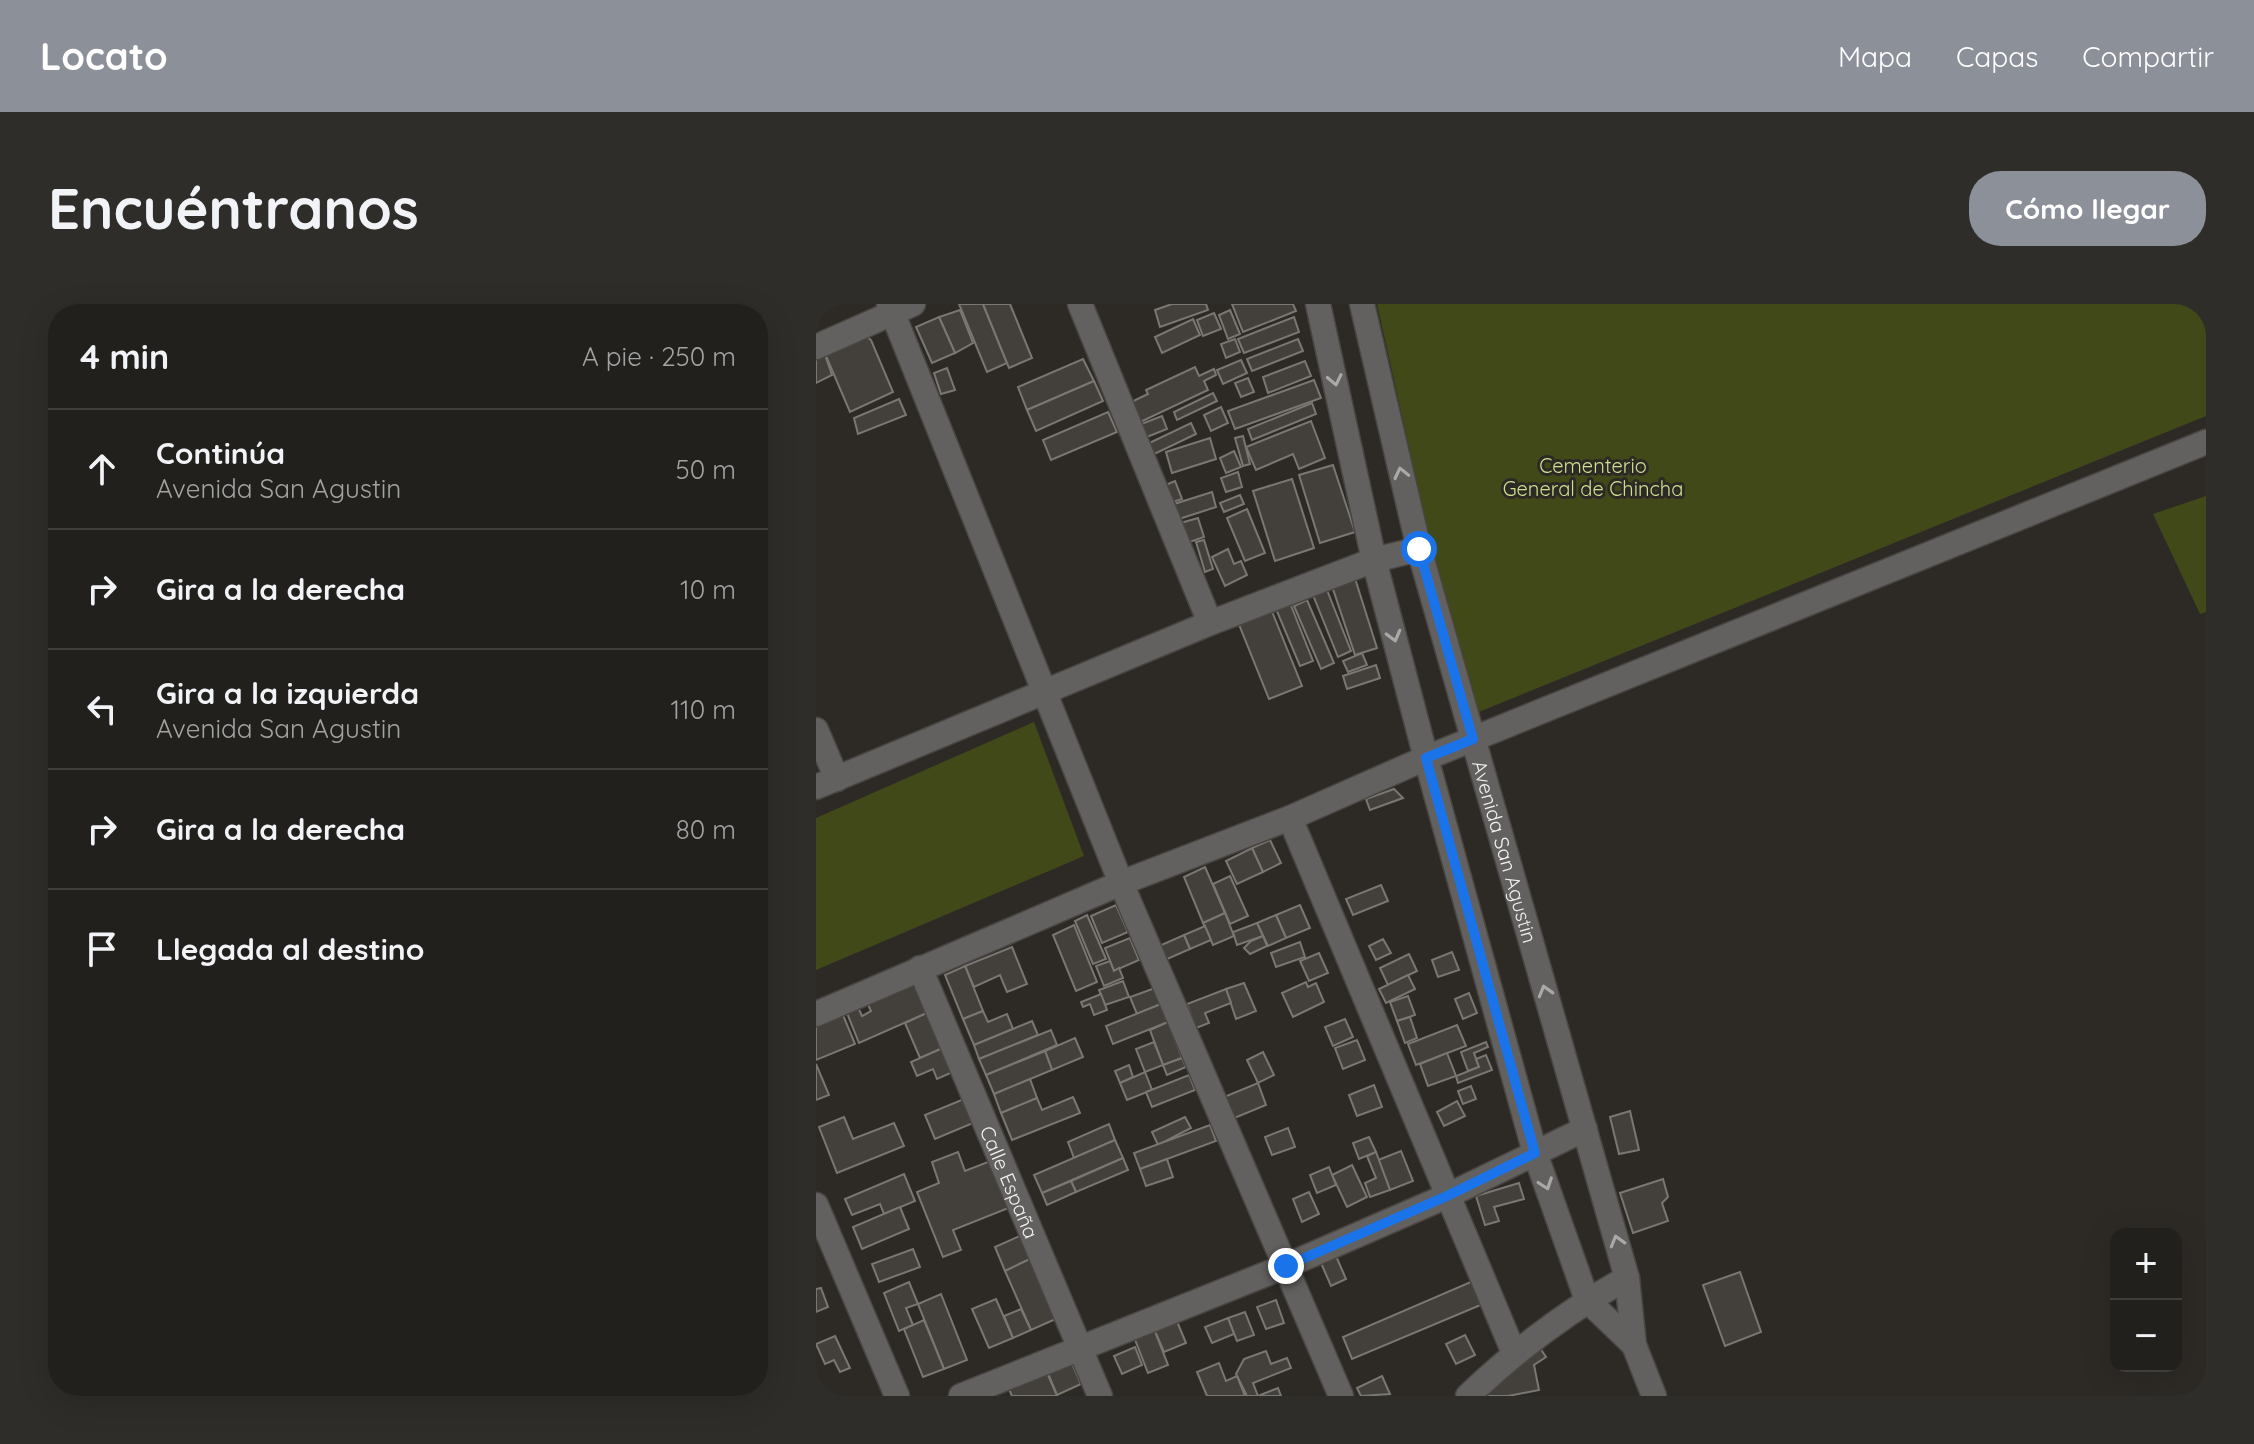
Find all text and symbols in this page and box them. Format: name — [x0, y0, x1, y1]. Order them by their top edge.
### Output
text: Locato — [40, 32, 168, 80]
text: Mapa — [1838, 39, 1912, 74]
text: Capas — [1956, 39, 2038, 74]
text: Compartir — [2082, 39, 2214, 74]
button: Cómo llegar — [1969, 171, 2206, 246]
text: Encuéntranos — [48, 173, 419, 243]
text: 4 min — [80, 335, 169, 378]
text: A pie · 250 m — [582, 340, 736, 373]
one-way arrow — [1326, 373, 1343, 387]
text: Continúa — [156, 434, 285, 472]
icon: ahead — [80, 447, 124, 491]
text: 50 m — [676, 453, 736, 486]
park label: Cementerio General de Chincha — [1503, 453, 1683, 501]
one-way arrow — [1394, 467, 1411, 480]
text: Avenida San Agustin — [156, 472, 401, 505]
route start — [1401, 531, 1437, 567]
icon: right — [80, 567, 124, 611]
text: Gira a la derecha — [156, 570, 405, 608]
text: 10 m — [680, 573, 736, 606]
one-way arrow — [1384, 628, 1401, 642]
text: Gira a la izquierda — [156, 674, 419, 712]
icon: left — [80, 687, 124, 731]
text: 110 m — [670, 693, 736, 726]
text: Avenida San Agustin — [156, 712, 401, 745]
street label: Avenida San Agustin — [1467, 757, 1543, 946]
icon: right — [80, 807, 124, 851]
text: Gira a la derecha — [156, 810, 405, 848]
text: 80 m — [676, 813, 736, 846]
icon: arrive — [80, 927, 124, 971]
text: Llegada al destino — [156, 930, 424, 968]
one-way arrow — [1538, 984, 1554, 998]
street label: Calle España — [975, 1122, 1045, 1242]
one-way arrow — [1536, 1176, 1552, 1190]
map controls — [2110, 1228, 2182, 1372]
button: + — [2110, 1228, 2182, 1300]
one-way arrow — [1609, 1234, 1626, 1248]
route end — [1268, 1248, 1304, 1284]
button: − — [2110, 1300, 2182, 1372]

